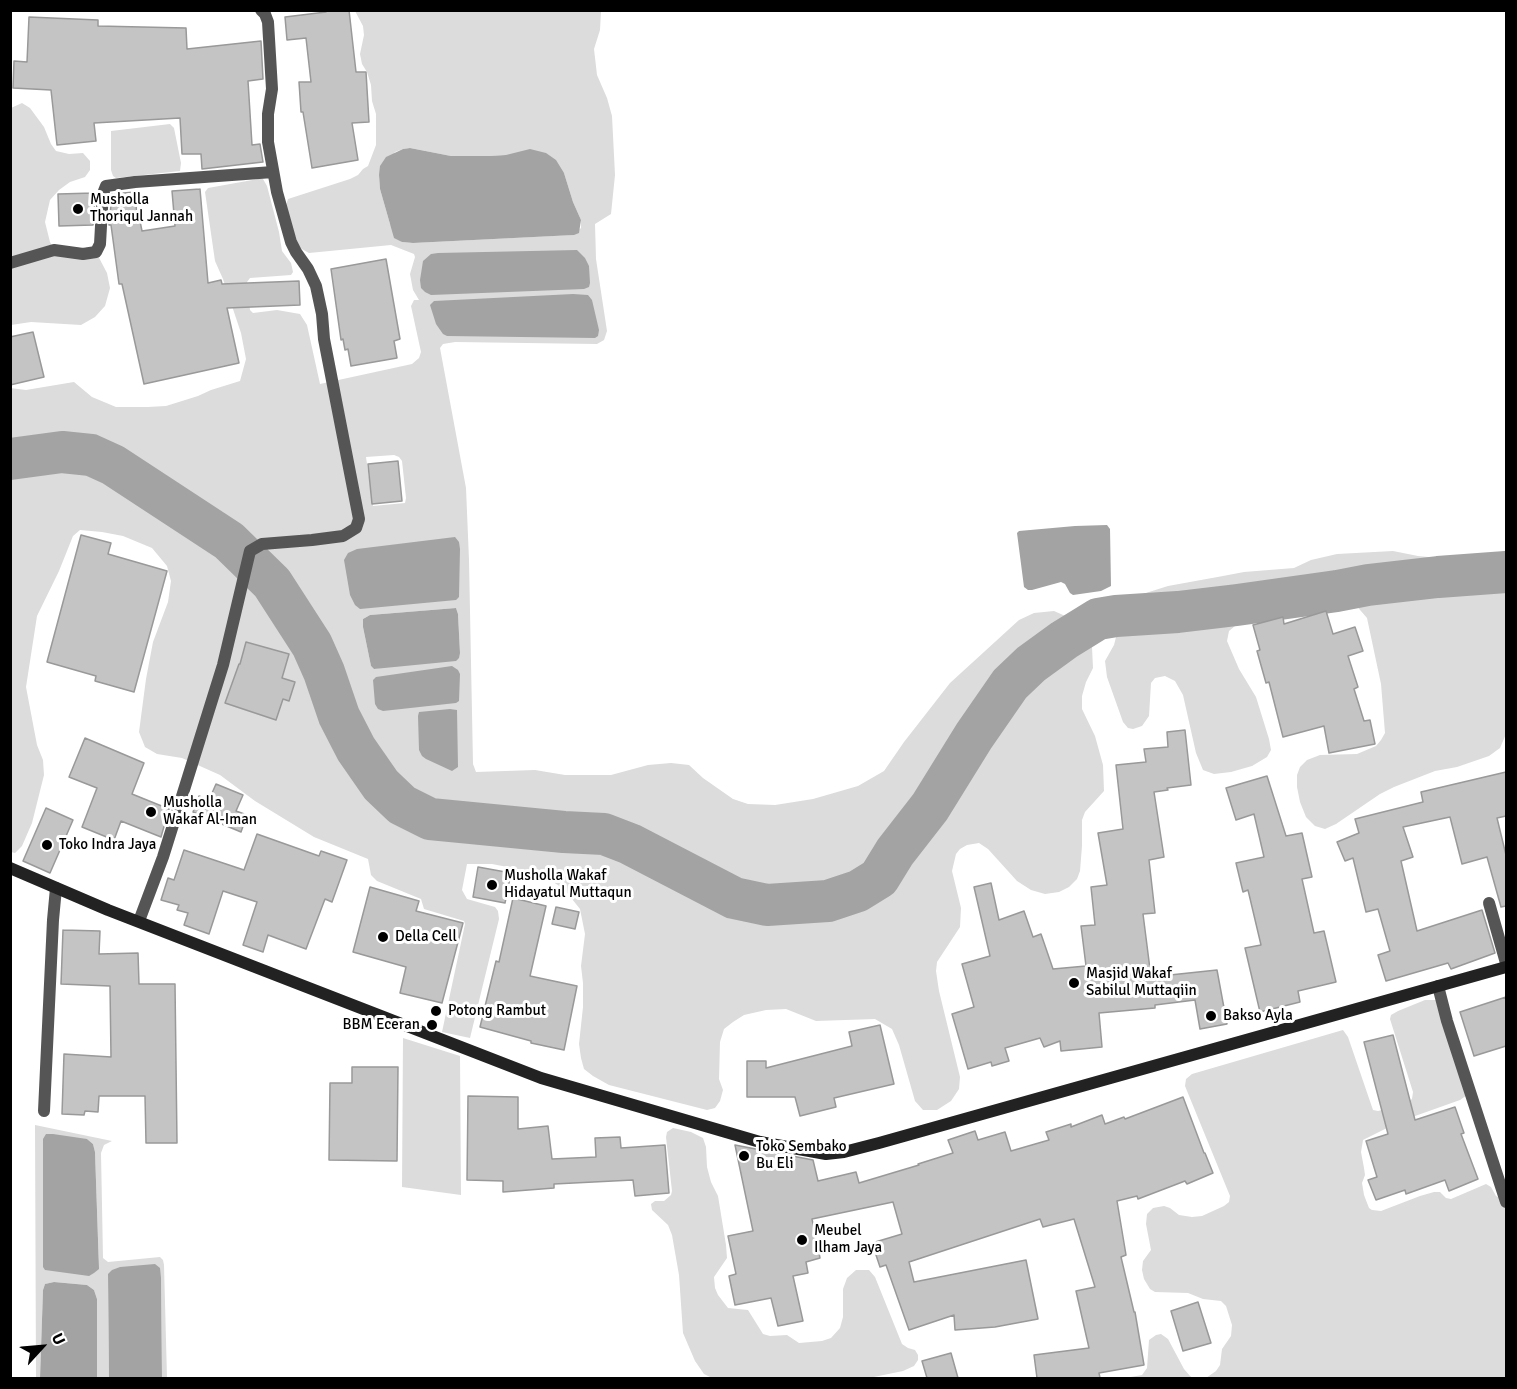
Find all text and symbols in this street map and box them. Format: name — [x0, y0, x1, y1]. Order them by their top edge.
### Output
place label: Musholla Thoriqul Jannah — [90, 191, 193, 226]
marker: Musholla Thoriqul Jannah — [71, 202, 85, 216]
place label: Musholla Wakaf Al-Iman — [163, 794, 257, 829]
marker: Musholla Wakaf Al-Iman — [144, 805, 158, 819]
place label: Toko Indra Jaya — [59, 836, 156, 854]
marker: Toko Indra Jaya — [40, 838, 54, 852]
place label: Musholla Wakaf Hidayatul Muttaqun — [504, 867, 632, 902]
marker: Musholla Wakaf Hidayatul Muttaqun — [485, 878, 499, 892]
place label: Della Cell — [395, 928, 457, 946]
marker: Della Cell — [376, 930, 390, 944]
place label: Masjid Wakaf Sabilul Muttaqiin — [1086, 965, 1197, 1000]
marker: Masjid Wakaf Sabilul Muttaqiin — [1067, 976, 1081, 990]
place label: Potong Rambut — [448, 1002, 546, 1020]
marker: Potong Rambut — [429, 1004, 443, 1018]
place label: Bakso Ayla — [1223, 1007, 1293, 1025]
marker: Bakso Ayla — [1204, 1009, 1218, 1023]
place label: BBM Eceran — [343, 1016, 420, 1034]
marker: BBM Eceran — [425, 1018, 439, 1032]
place label: Toko Sembako Bu Eli — [756, 1138, 847, 1173]
marker: Toko Sembako Bu Eli — [737, 1149, 751, 1163]
place label: Meubel Ilham Jaya — [814, 1222, 882, 1257]
marker: Meubel Ilham Jaya — [795, 1233, 809, 1247]
north arrow — [12, 1317, 72, 1377]
text: U — [47, 1330, 70, 1348]

